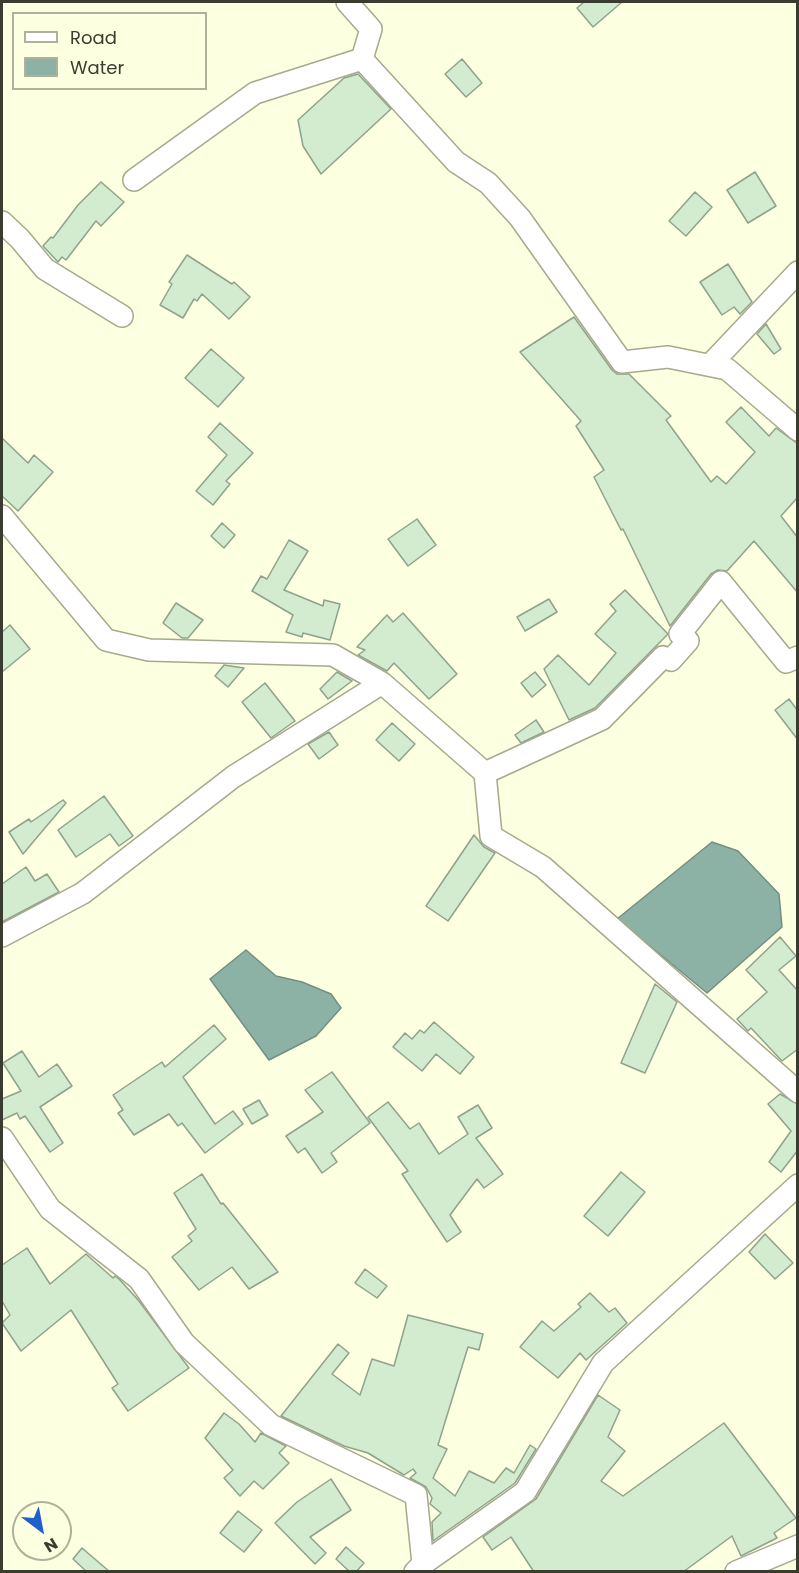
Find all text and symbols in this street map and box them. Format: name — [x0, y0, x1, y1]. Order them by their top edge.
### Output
legend — [12, 12, 207, 90]
text: Road — [70, 25, 117, 50]
text: Water — [70, 55, 124, 80]
north arrow — [12, 1501, 72, 1561]
text: N — [40, 1532, 62, 1558]

